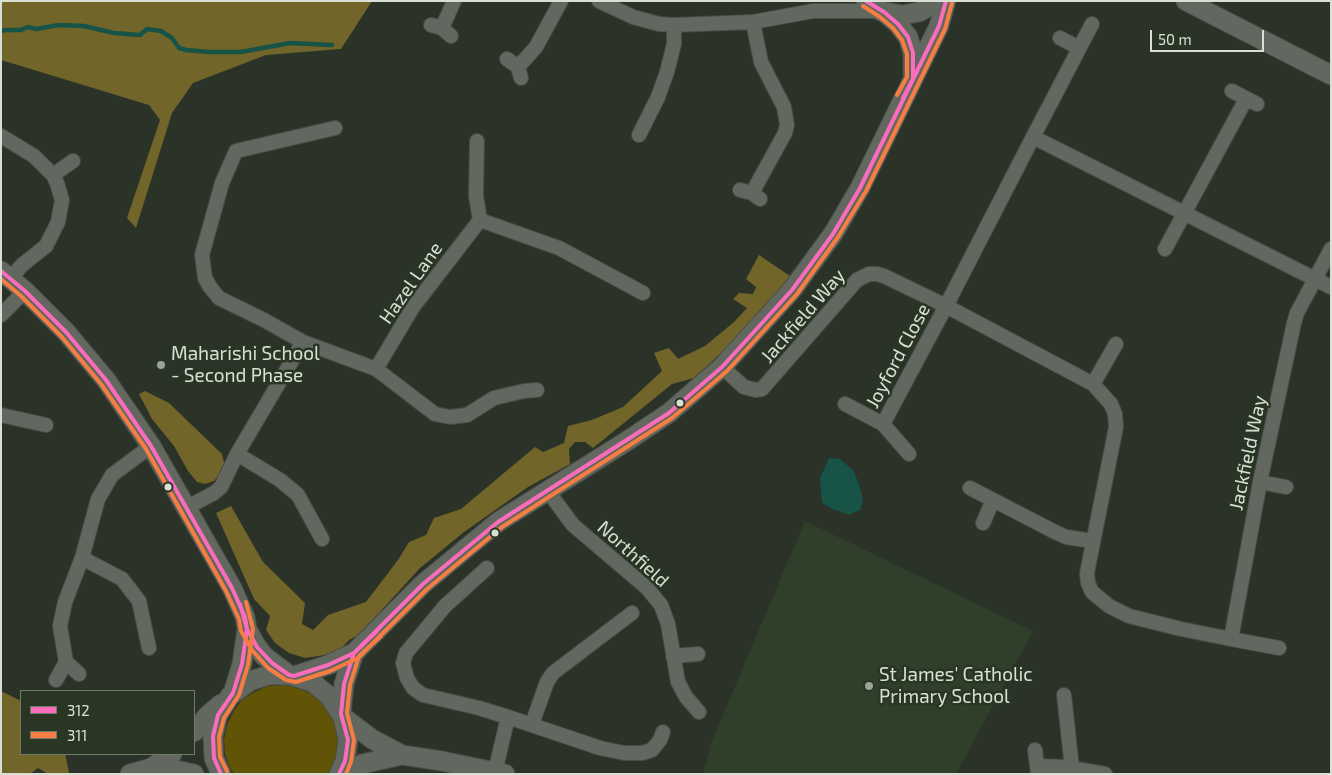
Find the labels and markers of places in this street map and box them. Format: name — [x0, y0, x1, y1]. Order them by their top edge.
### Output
place label: Maharishi School - Second Phase — [171, 343, 320, 387]
marker: Maharishi School - Second Phase — [155, 359, 167, 371]
unlabelled marker — [675, 398, 685, 408]
unlabelled marker — [163, 482, 173, 492]
unlabelled marker — [490, 528, 500, 538]
place label: St James' Catholic Primary School — [879, 664, 1033, 708]
marker: St James' Catholic Primary School — [863, 680, 875, 692]

